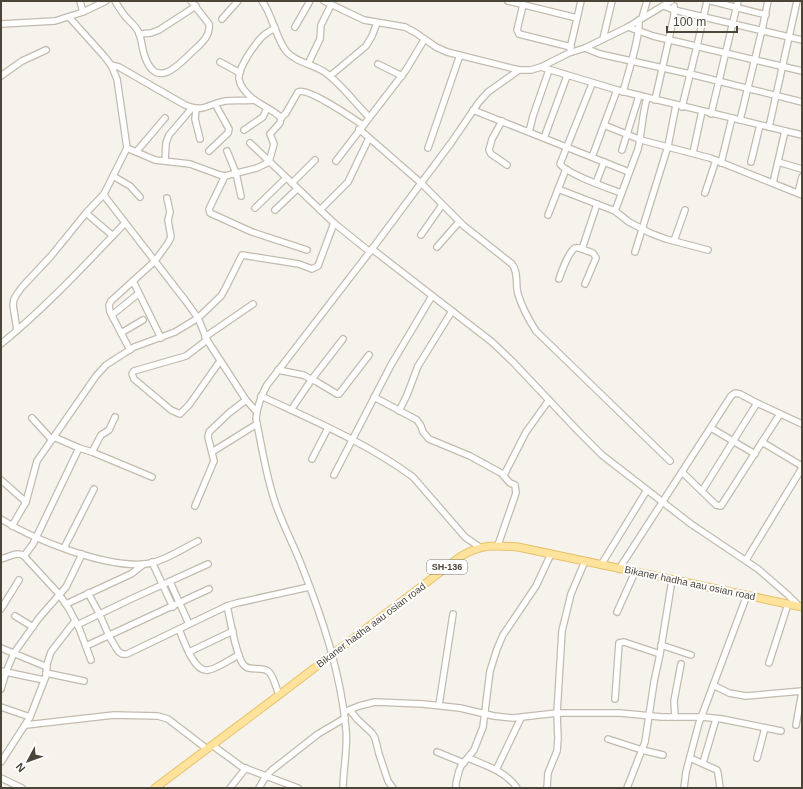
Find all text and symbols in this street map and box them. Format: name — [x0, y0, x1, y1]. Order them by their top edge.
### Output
scale bar — [667, 8, 737, 34]
text: 100 m — [673, 15, 706, 29]
road number: SH-136 — [427, 560, 467, 574]
street label: Bikaner hadha aau osian road — [624, 564, 756, 602]
street label: Bikaner hadha aau osian road — [314, 580, 428, 670]
north arrow — [8, 741, 48, 781]
text: N — [13, 761, 28, 774]

